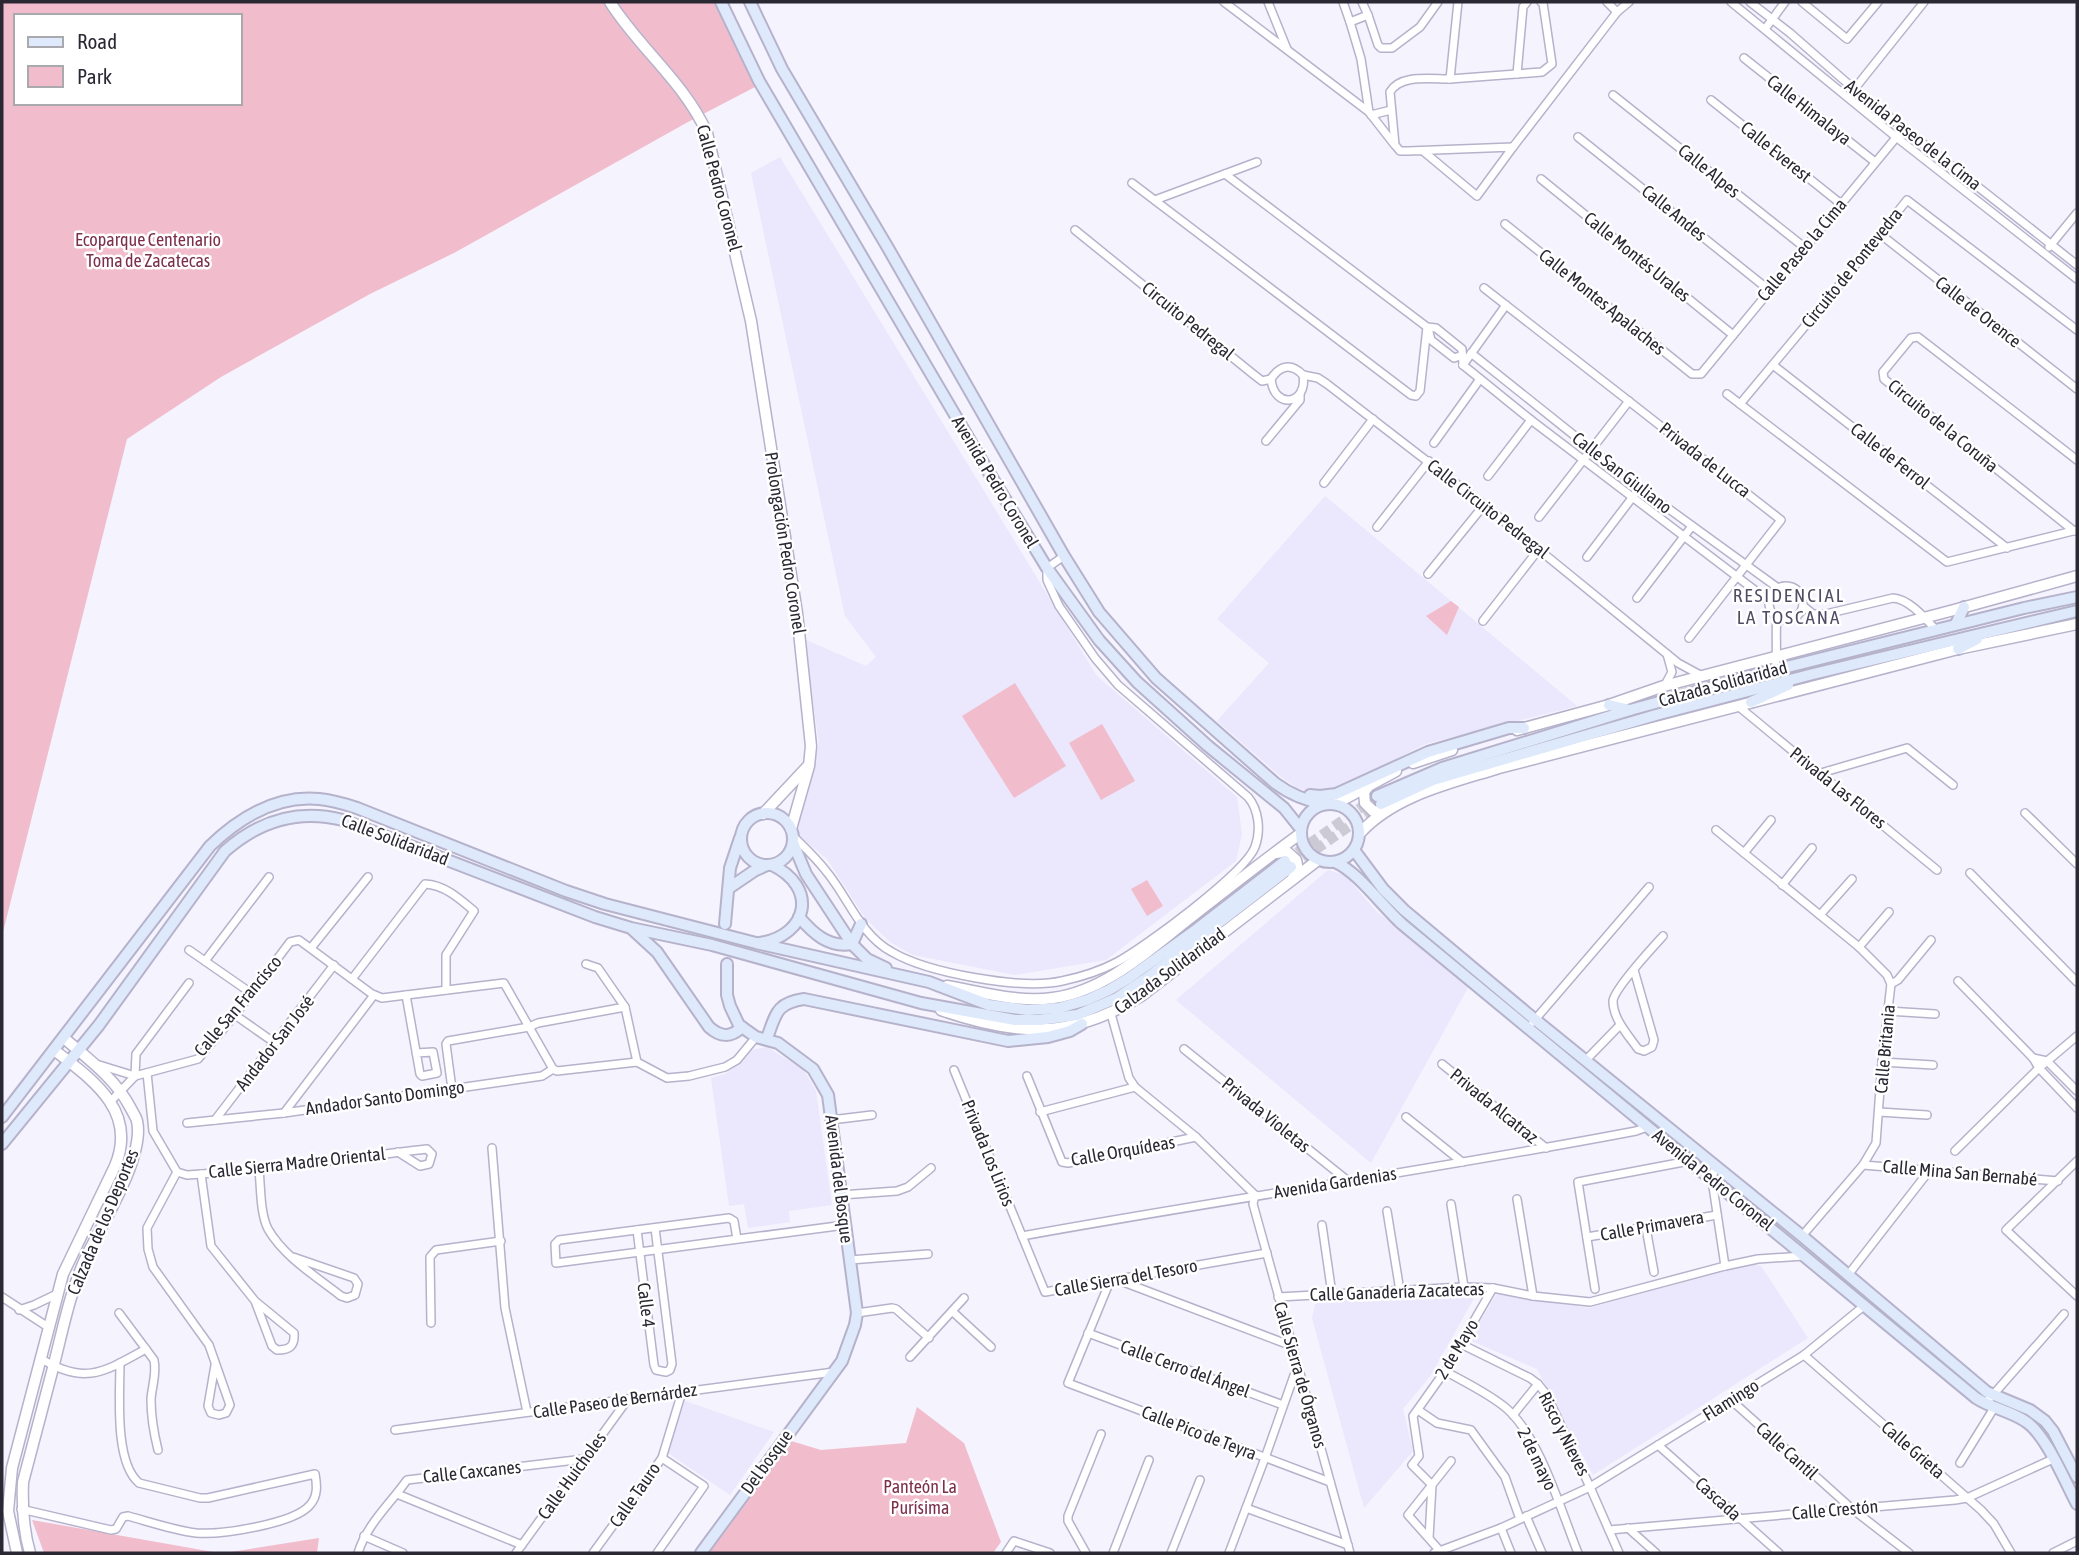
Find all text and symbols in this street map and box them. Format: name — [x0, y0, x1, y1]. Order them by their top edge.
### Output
legend — [14, 14, 242, 105]
text: Road — [77, 29, 117, 53]
text: Park — [77, 64, 112, 88]
street label: Calle Himalaya — [1763, 70, 1856, 149]
street label: Avenida Paseo de la Cima — [1841, 75, 1986, 194]
street label: Calle Everest — [1737, 117, 1816, 186]
street label: Calle Pedro Coronel — [693, 122, 747, 254]
street label: Calle Alpes — [1674, 139, 1744, 202]
street label: Calle Andes — [1638, 180, 1711, 245]
street label: Calle Paseo la Cima — [1752, 194, 1851, 305]
street label: Circuito de Pontevedra — [1797, 204, 1906, 332]
street label: Calle Montés Urales — [1580, 207, 1695, 306]
park label: Ecoparque Centenario Toma de Zacatecas — [75, 229, 221, 271]
street label: Calle Montes Apalaches — [1535, 244, 1670, 359]
street label: Calle de Orence — [1931, 272, 2025, 352]
street label: Circuito Pedregal — [1138, 277, 1239, 364]
street label: Circuito de la Coruña — [1884, 375, 2003, 476]
street label: Avenida Pedro Coronel — [948, 412, 1043, 552]
street label: Privada de Lucca — [1656, 418, 1755, 502]
street label: Calle de Ferrol — [1847, 418, 1934, 493]
street label: Calle San Giuliano — [1568, 427, 1676, 518]
street label: Prolongación Pedro Coronel — [761, 450, 810, 636]
street label: Calle Circuito Pedregal — [1423, 455, 1554, 563]
district label: RESIDENCIAL LA TOSCANA — [1733, 584, 1845, 628]
street label: Calzada Solidaridad — [1656, 656, 1789, 711]
street label: Privada Las Flores — [1786, 742, 1891, 833]
street label: Calle Solidaridad — [339, 809, 452, 870]
street label: Calzada Solidaridad — [1110, 923, 1229, 1018]
street label: Calle San Francisco — [189, 951, 286, 1060]
street label: Andador San José — [231, 991, 318, 1095]
street label: Calle Britania — [1870, 1004, 1899, 1094]
street label: Privada Alcatraz — [1446, 1064, 1543, 1148]
street label: Privada Violetas — [1218, 1073, 1315, 1157]
street label: Andador Santo Domingo — [304, 1076, 466, 1119]
street label: Privada Los Lirios — [958, 1097, 1019, 1209]
street label: Avenida del Bosque — [821, 1114, 858, 1244]
street label: Avenida Pedro Coronel — [1648, 1124, 1778, 1235]
street label: Calle Orquídeas — [1069, 1131, 1176, 1170]
street label: Calle Sierra Madre Oriental — [208, 1143, 387, 1182]
street label: Calzada de los Deportes — [62, 1146, 143, 1298]
street label: Calle Mina San Bernabé — [1882, 1155, 2038, 1190]
street label: Avenida Gardenias — [1272, 1162, 1398, 1203]
street label: Calle Primavera — [1598, 1206, 1705, 1245]
street label: Calle Sierra del Tesoro — [1053, 1255, 1199, 1300]
street label: Calle Ganadería Zacatecas — [1309, 1278, 1485, 1305]
street label: Calle 4 — [633, 1281, 660, 1329]
street label: Calle Sierra de Órganos — [1270, 1299, 1331, 1450]
street label: 2 de Mayo — [1431, 1315, 1483, 1383]
street label: Calle Cerro del Ángel — [1118, 1335, 1253, 1402]
street label: Flamingo — [1699, 1374, 1763, 1425]
street label: Calle Paseo de Bernárdez — [532, 1379, 699, 1422]
street label: Risco y Nieves — [1534, 1388, 1595, 1479]
street label: Calle Pico de Teyra — [1139, 1401, 1260, 1464]
street label: Calle Grieta — [1877, 1416, 1949, 1483]
street label: Calle Cantil — [1752, 1417, 1823, 1484]
street label: 2 de mayo — [1513, 1424, 1562, 1494]
street label: Del bosque — [736, 1426, 797, 1498]
street label: Calle Huicholes — [533, 1428, 610, 1523]
street label: Calle Caxcanes — [422, 1456, 522, 1487]
street label: Calle Tauro — [605, 1458, 664, 1531]
street label: Cascada — [1691, 1473, 1746, 1525]
park label: Panteón La Purísima — [883, 1476, 957, 1518]
street label: Calle Crestón — [1791, 1495, 1879, 1524]

